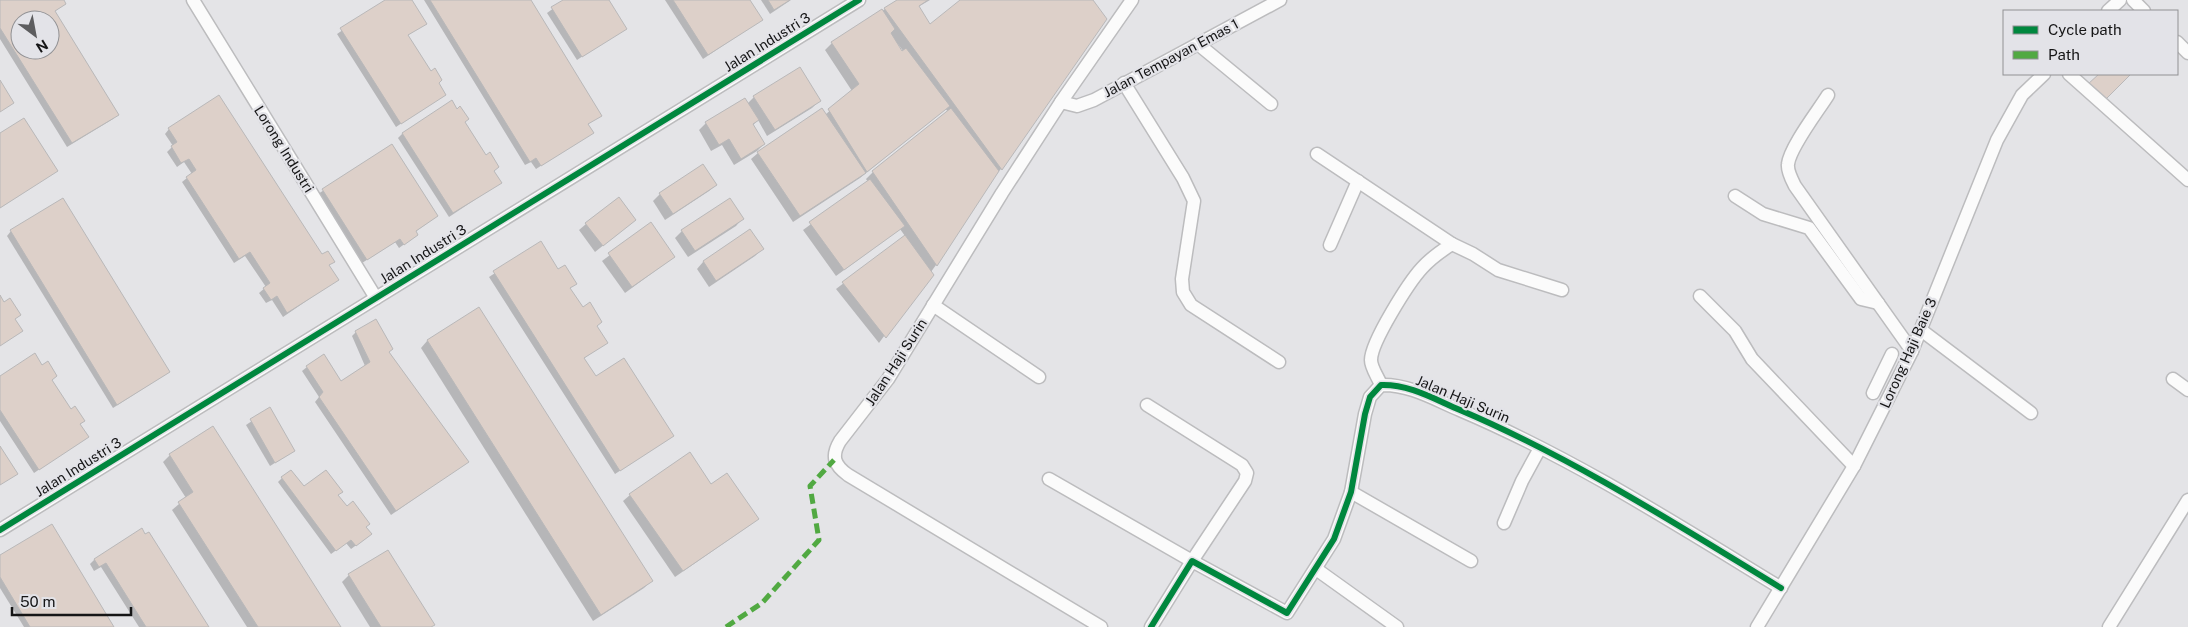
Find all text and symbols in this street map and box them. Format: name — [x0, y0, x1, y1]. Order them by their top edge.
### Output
street label: Jalan Industri 3 — [721, 9, 813, 75]
north arrow — [10, 10, 60, 60]
legend — [2003, 10, 2178, 75]
street label: Jalan Tempayan Emas 1 — [1101, 16, 1241, 100]
text: Cycle path — [2048, 21, 2122, 38]
text: N — [33, 36, 51, 56]
text: Path — [2048, 46, 2080, 63]
street label: Lorong Industri — [251, 103, 317, 195]
street label: Jalan Industri 3 — [377, 221, 469, 287]
street label: Lorong Haji Baie 3 — [1877, 295, 1940, 411]
street label: Jalan Haji Surin — [862, 316, 930, 408]
street label: Jalan Haji Surin — [1414, 372, 1512, 426]
street label: Jalan Industri 3 — [32, 434, 124, 500]
scale bar — [12, 584, 131, 616]
text: 50 m — [20, 593, 55, 610]

